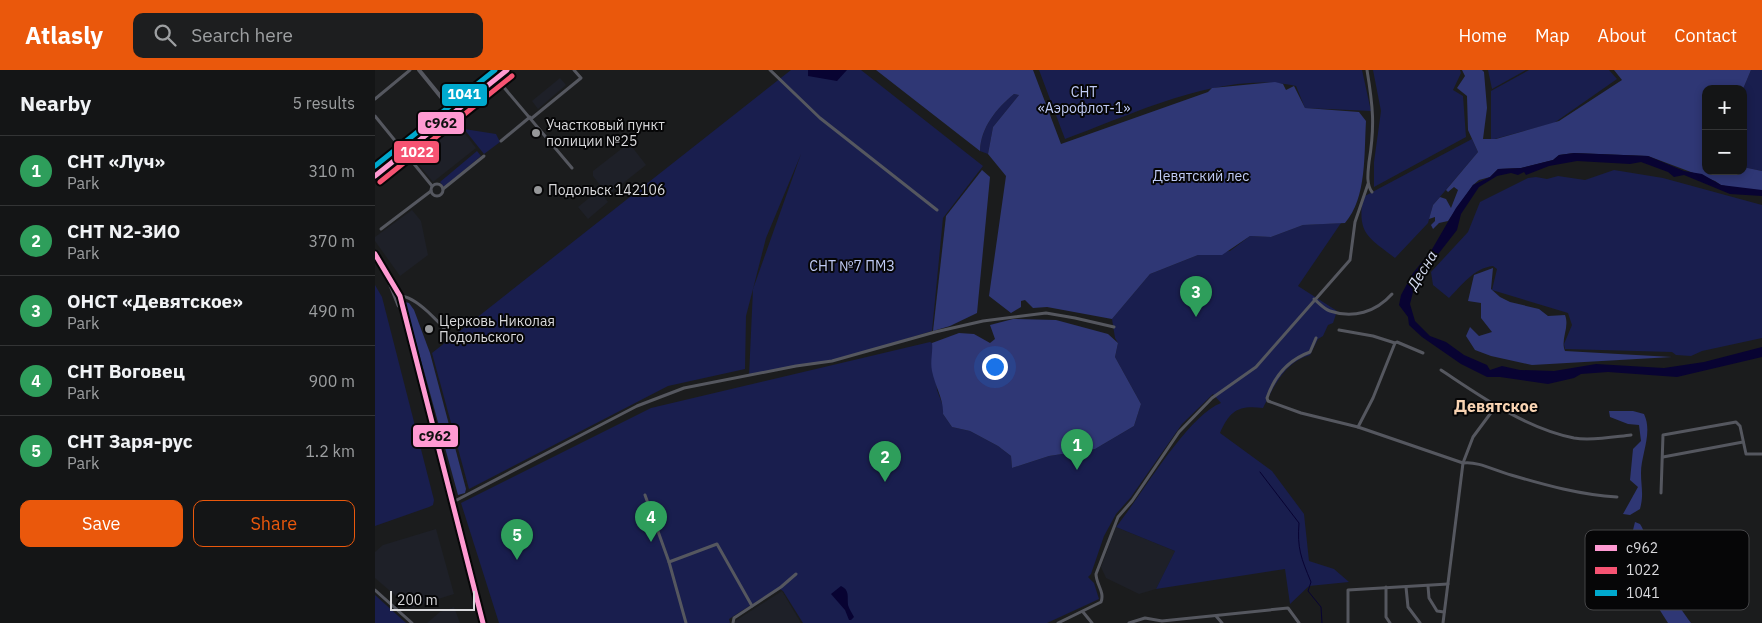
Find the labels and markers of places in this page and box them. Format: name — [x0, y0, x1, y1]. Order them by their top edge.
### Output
place label: Участковый пункт полиции №25 — [546, 116, 665, 150]
marker: Участковый пункт полиции №25 — [530, 127, 542, 139]
place label: Подольск 142106 — [548, 181, 665, 199]
marker: Подольск 142106 — [532, 184, 544, 196]
pin: 3 — [1180, 276, 1212, 317]
place label: Церковь Николая Подольского — [439, 312, 555, 346]
marker: Церковь Николая Подольского — [423, 323, 435, 335]
pin: 1 — [1061, 429, 1093, 470]
pin: 2 — [869, 441, 901, 482]
pin: 4 — [635, 501, 667, 542]
pin: 5 — [501, 519, 533, 560]

